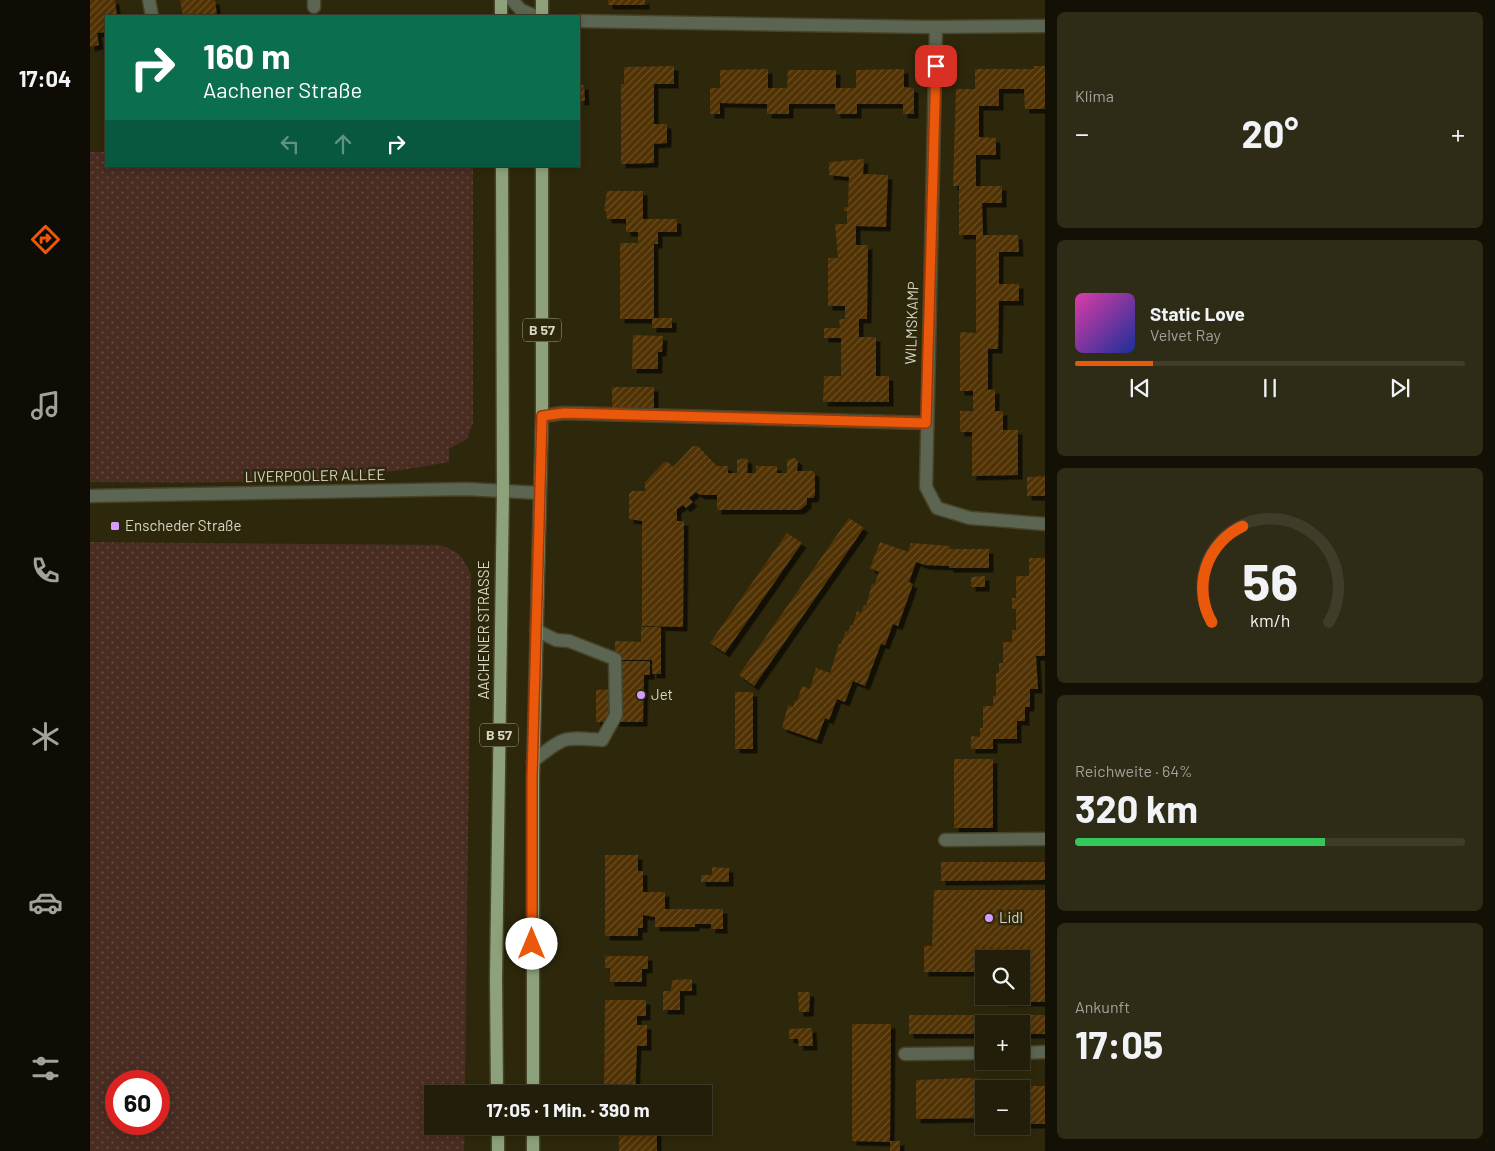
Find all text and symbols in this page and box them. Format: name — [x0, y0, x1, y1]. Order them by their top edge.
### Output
text: 160 m — [203, 34, 290, 76]
icon: right — [120, 35, 185, 100]
pin — [915, 45, 957, 87]
icon: arrive — [922, 52, 950, 80]
text: 17:04 — [19, 65, 71, 91]
text: Aachener Straße — [203, 76, 362, 102]
text: Klima — [1075, 86, 1114, 105]
text: 20° — [1241, 110, 1299, 156]
text: − — [1075, 116, 1089, 150]
text: + — [1451, 116, 1465, 150]
icon: left — [276, 130, 304, 158]
icon: ahead — [329, 130, 357, 158]
icon: right — [382, 130, 410, 158]
icon: directions — [28, 222, 63, 257]
street label: WILMSKAMP — [901, 281, 921, 365]
text: Static Love — [1150, 302, 1245, 325]
road number: B 57 — [523, 318, 561, 342]
text: Velvet Ray — [1150, 325, 1221, 344]
icon: previous — [1126, 374, 1154, 402]
icon: pause — [1256, 374, 1284, 402]
icon: next — [1386, 374, 1414, 402]
icon: music — [28, 388, 63, 423]
street label: LIVERPOOLER ALLEE — [244, 465, 386, 485]
place label: Enscheder Straße — [125, 516, 241, 534]
marker: Enscheder Straße — [109, 520, 121, 532]
text: 56 — [1242, 549, 1298, 611]
icon: phone — [28, 553, 63, 588]
street label: AACHENER STRASSE — [474, 560, 492, 700]
text: km/h — [1250, 609, 1290, 631]
place label: Jet — [651, 685, 673, 703]
marker: Jet — [635, 689, 647, 701]
icon: climate — [28, 719, 63, 754]
road number: B 57 — [480, 724, 518, 746]
text: Reichweite · 64% — [1075, 761, 1193, 780]
text: 320 km — [1075, 785, 1198, 831]
icon: car — [28, 885, 63, 920]
place label: Lidl — [999, 908, 1023, 926]
marker: Lidl — [983, 912, 995, 924]
position arrow — [505, 917, 557, 969]
map controls — [975, 950, 1030, 1135]
button: search — [975, 950, 1030, 1005]
text: Ankunft — [1075, 997, 1130, 1016]
button: + — [975, 1015, 1030, 1070]
text: 17:05 — [1075, 1021, 1163, 1067]
icon: filters — [28, 1051, 63, 1086]
speed limit sign: 60 — [105, 1070, 170, 1135]
button: − — [975, 1080, 1030, 1135]
text: 17:05 · 1 Min. · 390 m — [486, 1098, 650, 1121]

